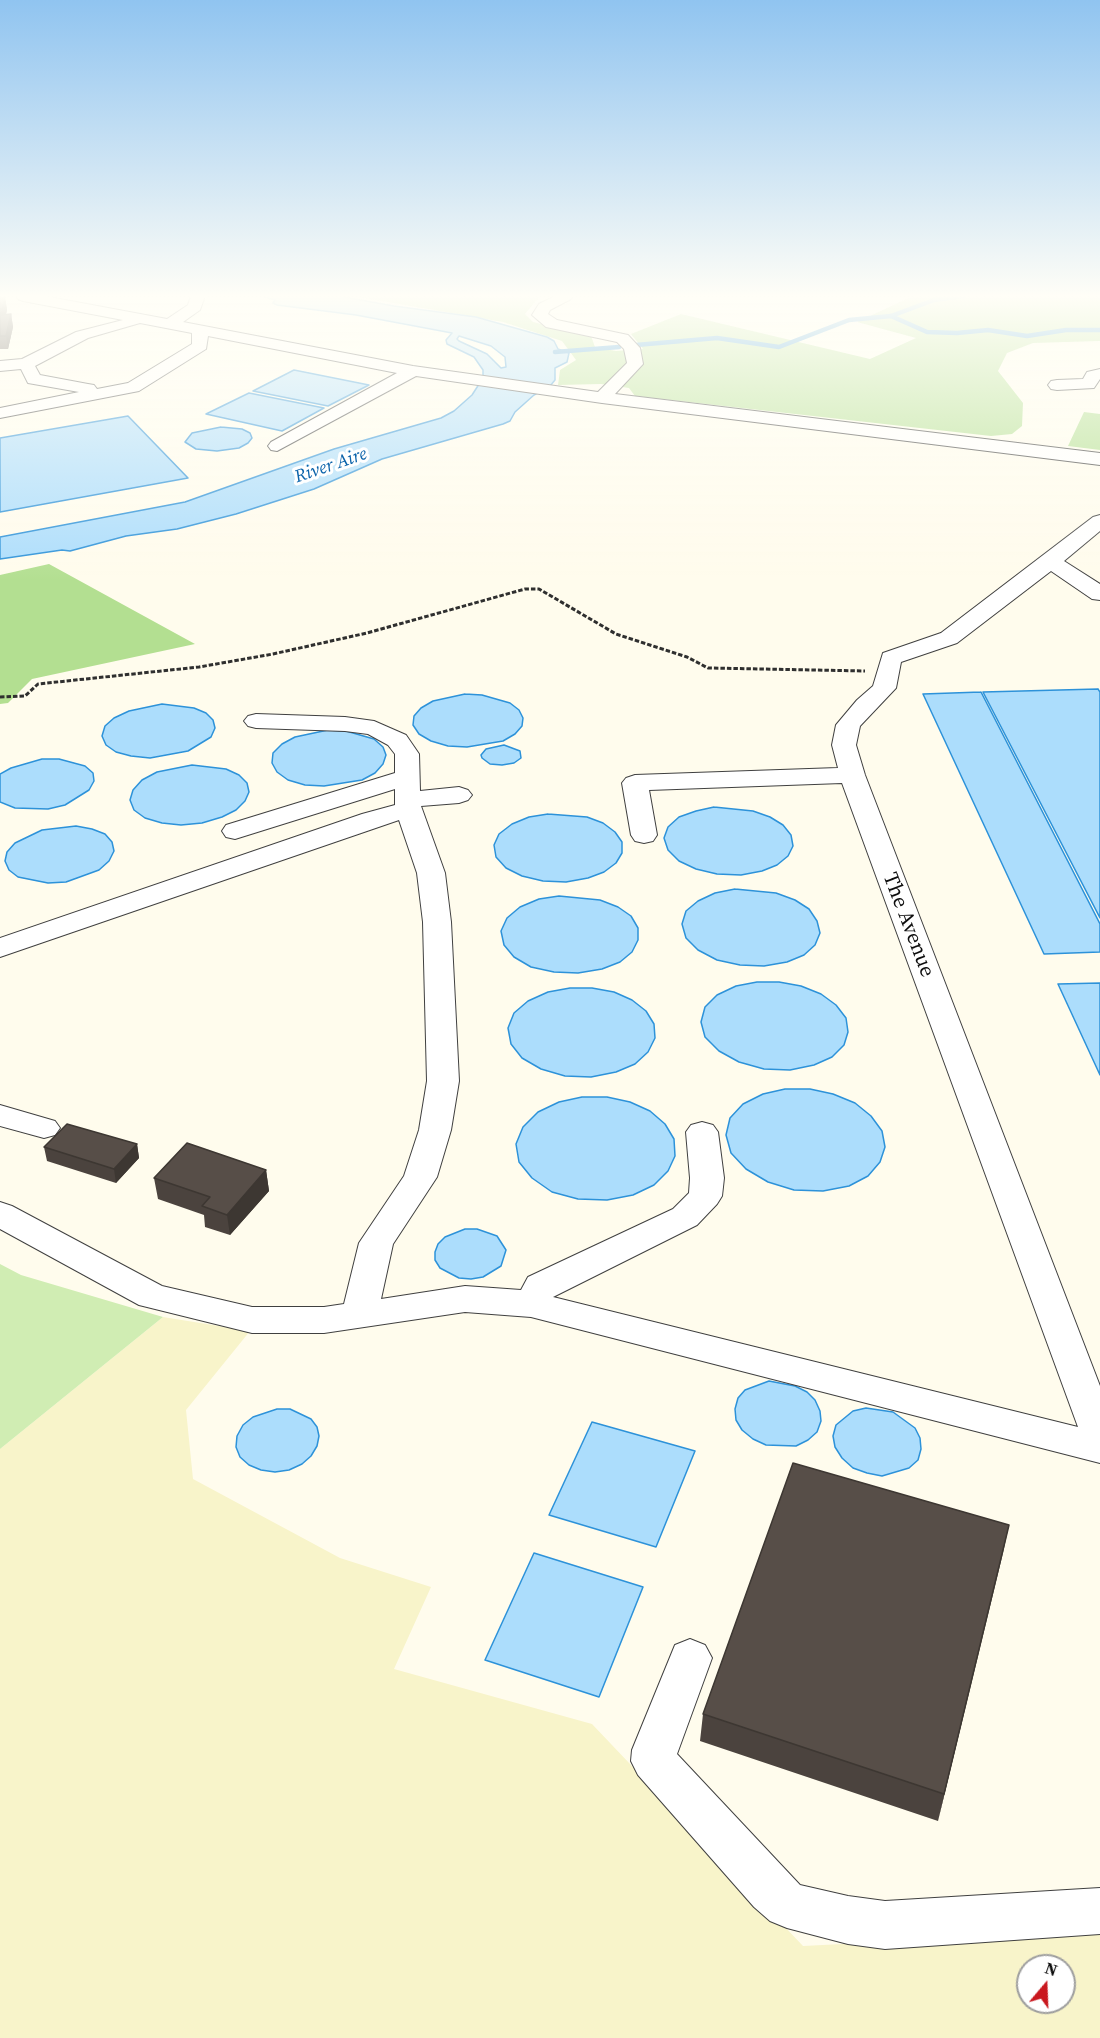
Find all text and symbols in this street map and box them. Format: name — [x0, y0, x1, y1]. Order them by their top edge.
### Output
water label: River Aire — [292, 444, 370, 488]
street label: The Avenue — [877, 869, 939, 981]
north arrow — [1016, 1954, 1076, 2014]
text: N — [1042, 1957, 1060, 1981]

